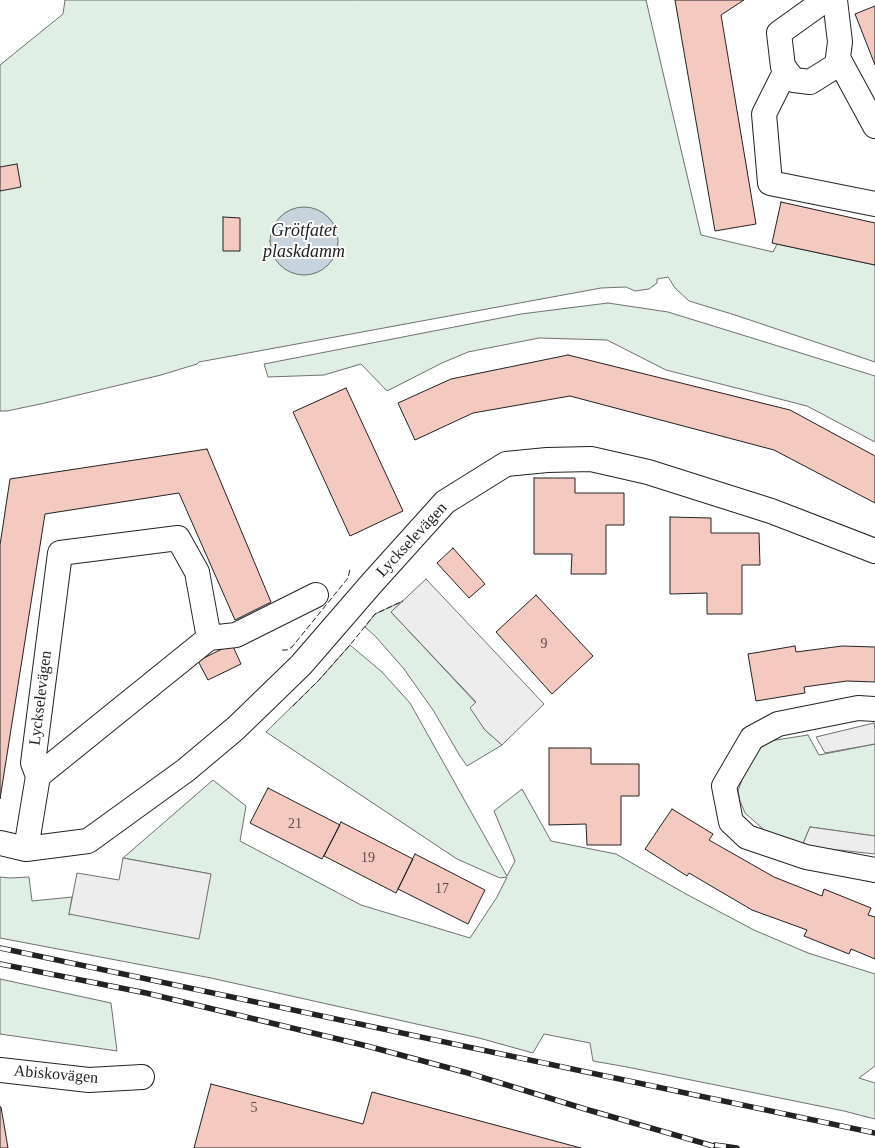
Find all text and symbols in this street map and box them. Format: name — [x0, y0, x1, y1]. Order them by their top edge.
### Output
water label: Grötfatet plaskdamm — [263, 220, 345, 262]
street label: Lyckselevägen — [373, 499, 451, 581]
house number: 9 — [540, 636, 548, 652]
street label: Lyckselevägen — [26, 650, 56, 746]
house number: 21 — [288, 816, 302, 832]
house number: 19 — [361, 850, 375, 866]
house number: 17 — [435, 881, 449, 897]
street label: Abiskovägen — [13, 1062, 99, 1088]
house number: 5 — [250, 1100, 258, 1116]

